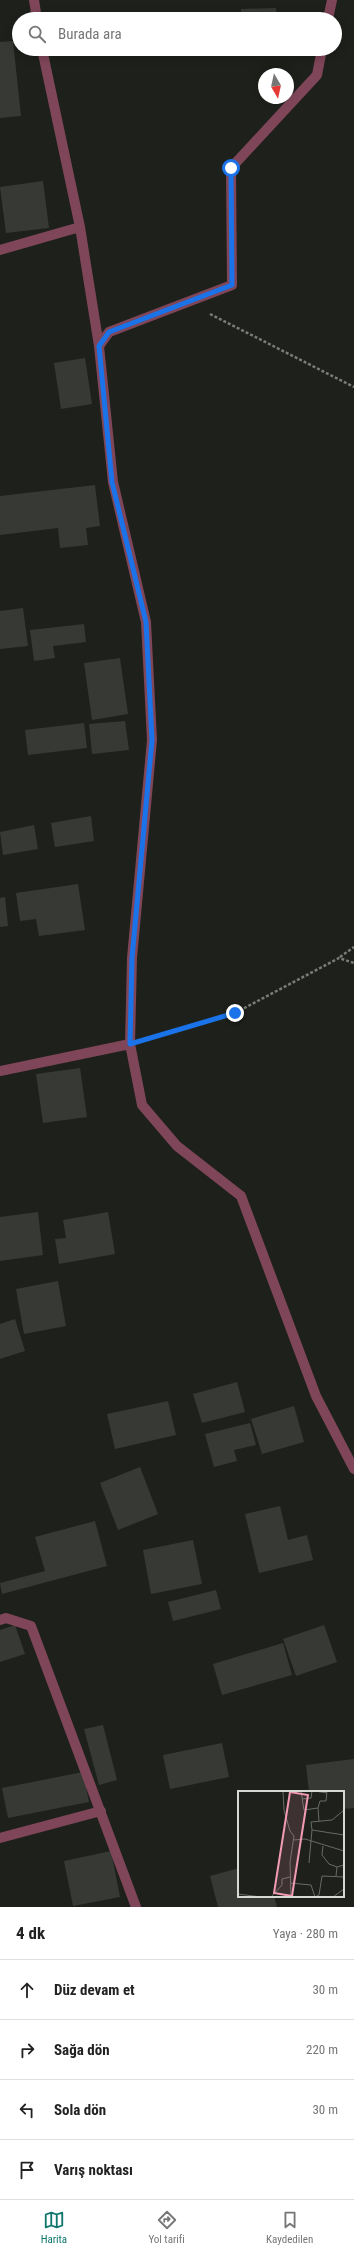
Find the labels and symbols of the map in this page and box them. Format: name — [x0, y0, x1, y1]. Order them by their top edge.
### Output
north arrow — [258, 68, 294, 104]
route start — [222, 159, 240, 177]
route end — [226, 1004, 244, 1022]
inset map — [238, 1791, 344, 1897]

